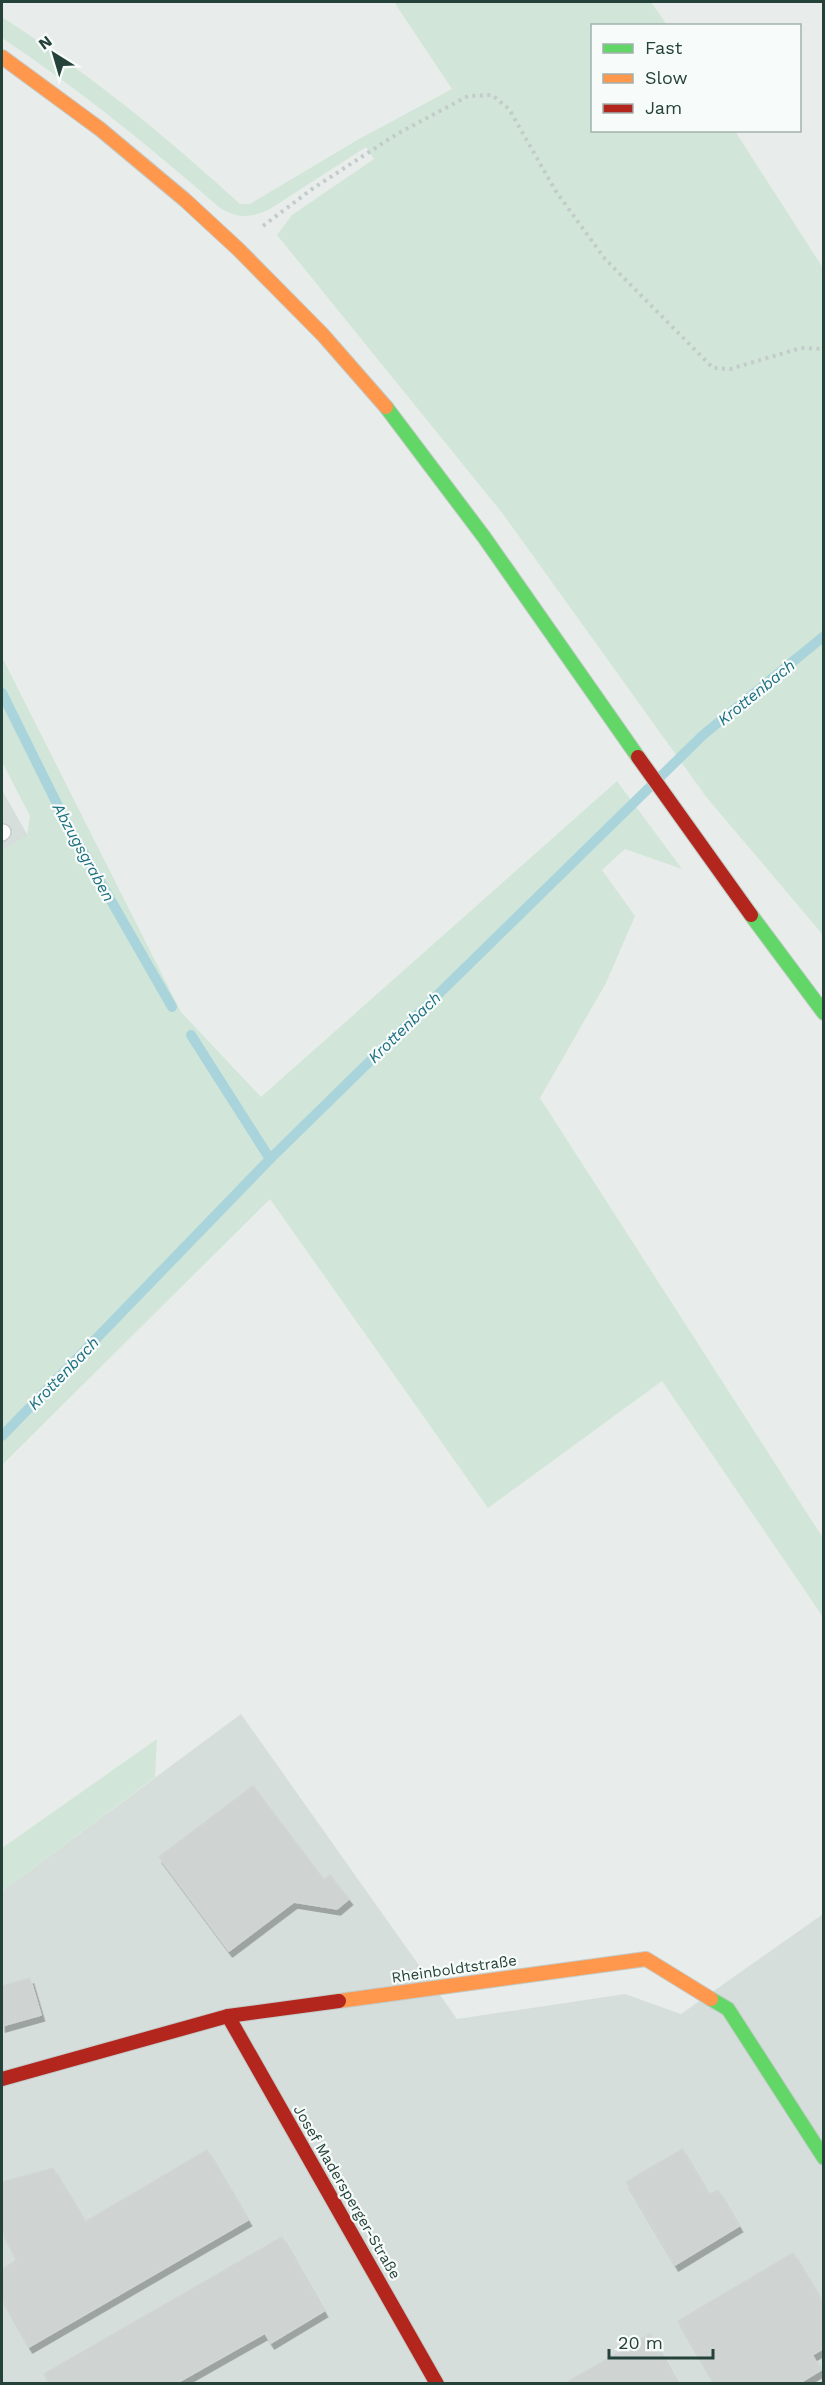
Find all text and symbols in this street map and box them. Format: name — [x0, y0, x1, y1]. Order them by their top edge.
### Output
north arrow — [24, 24, 84, 84]
legend — [591, 24, 801, 132]
text: N — [35, 31, 56, 54]
text: Fast — [645, 37, 683, 58]
text: Slow — [645, 67, 688, 88]
text: Jam — [645, 97, 682, 118]
water label: Krottenbach — [714, 655, 799, 729]
water label: Abzugsgraben — [48, 799, 118, 905]
water label: Krottenbach — [364, 988, 445, 1067]
water label: Krottenbach — [24, 1333, 103, 1414]
street label: Rheinboldtstraße — [390, 1951, 518, 1987]
street label: Josef Madersperger-Straße — [290, 2102, 404, 2282]
scale bar — [609, 2322, 712, 2360]
text: 20 m — [618, 2332, 663, 2353]

